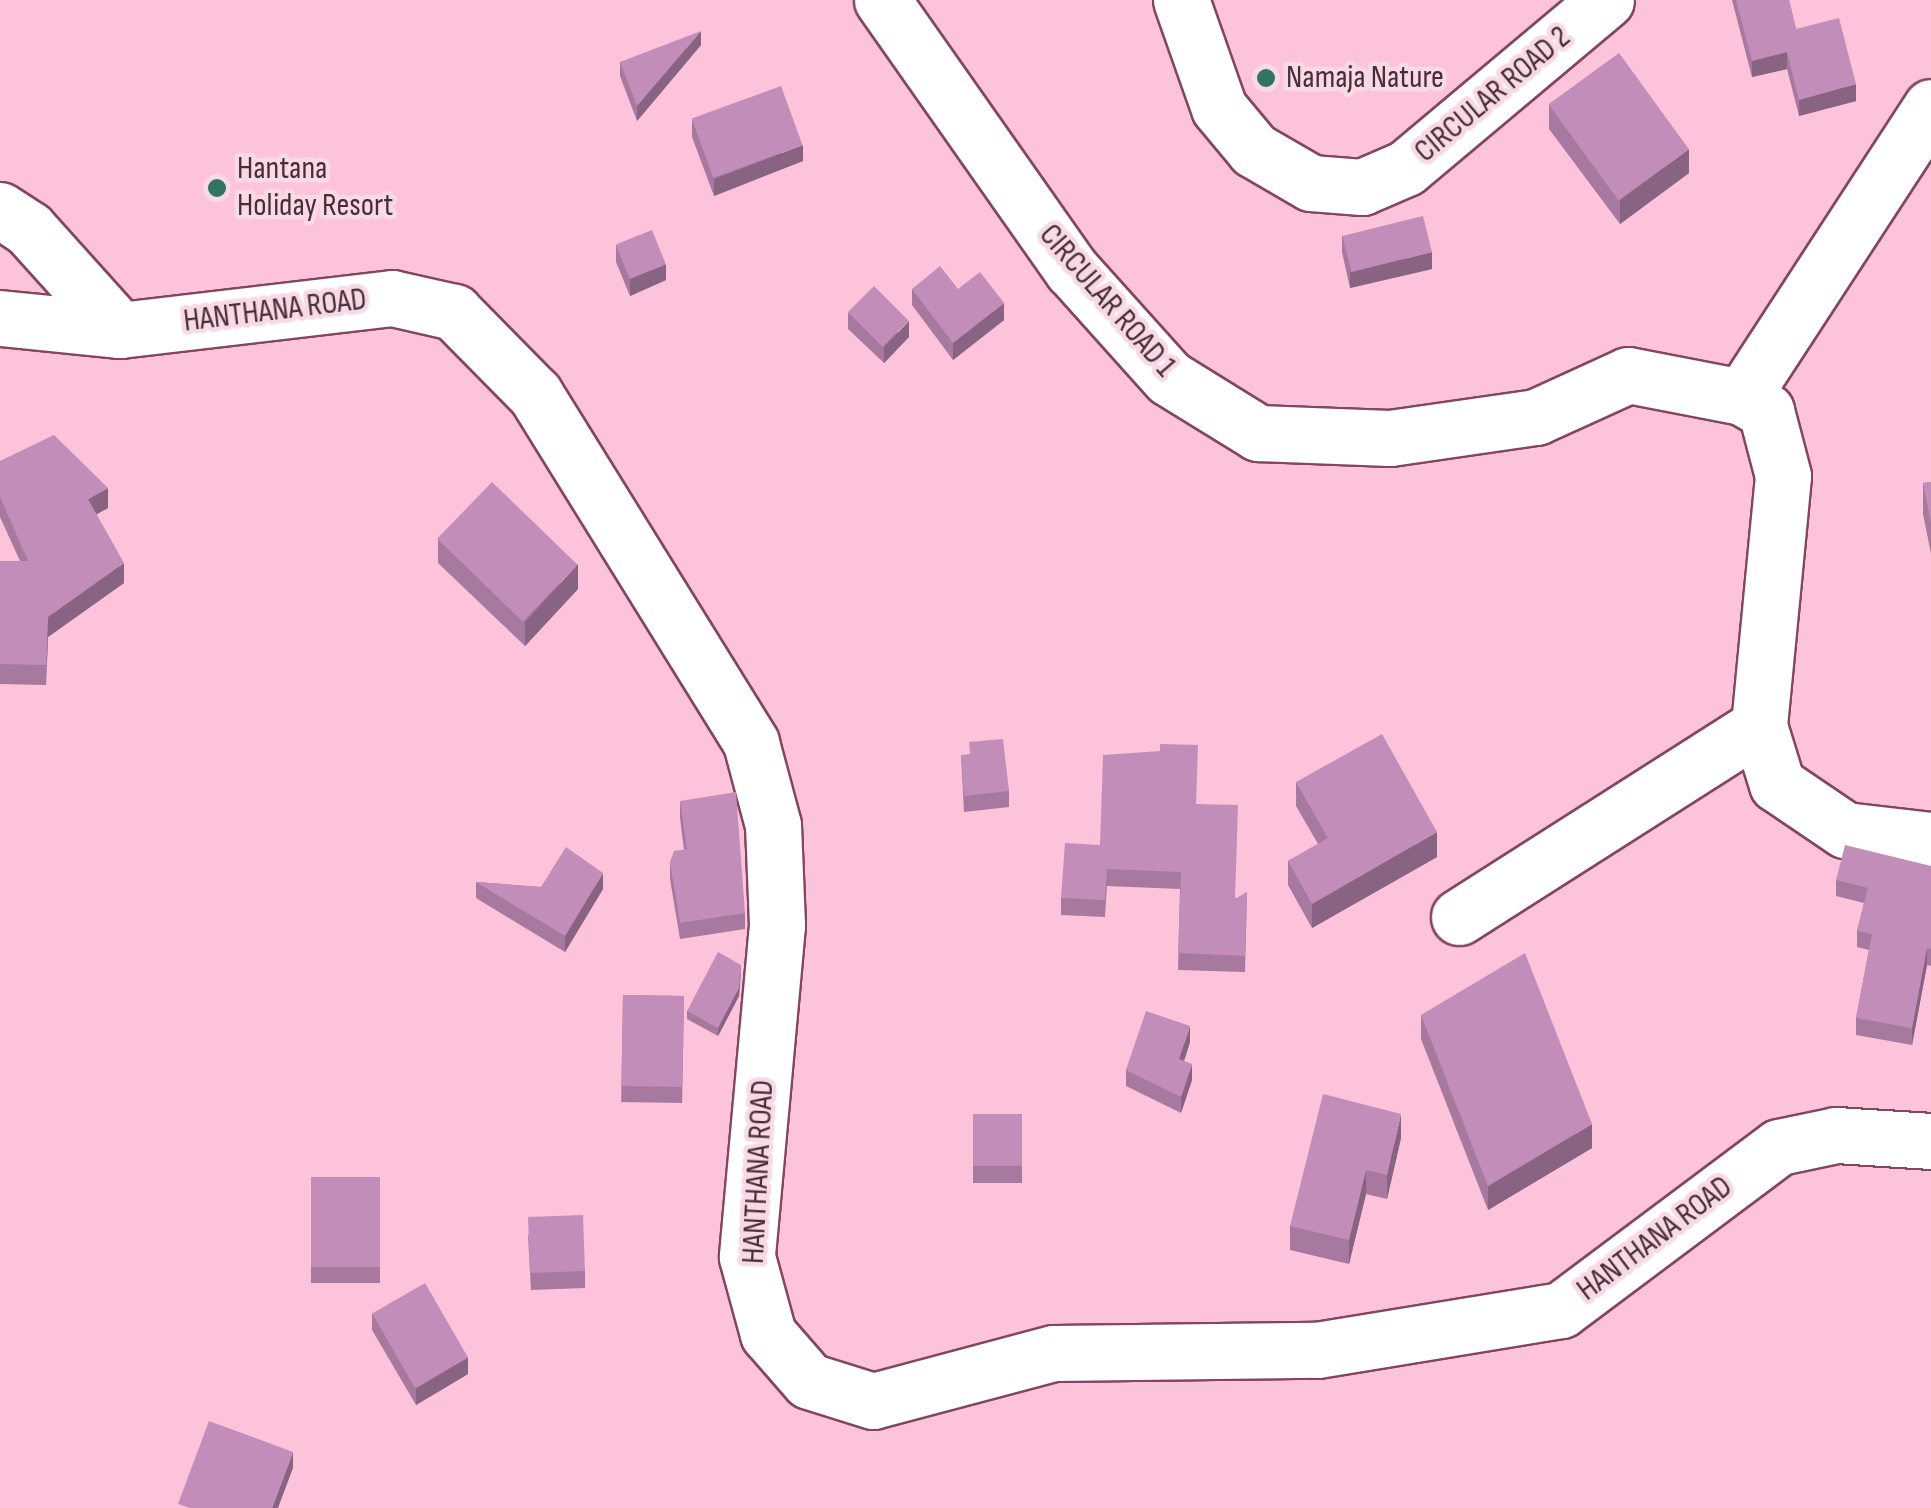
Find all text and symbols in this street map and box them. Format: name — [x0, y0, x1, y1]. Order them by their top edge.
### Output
street label: CIRCULAR ROAD 2 — [1407, 19, 1579, 171]
place label: Namaja Nature — [1286, 59, 1444, 97]
marker: Namaja Nature — [1255, 67, 1277, 89]
place label: Hantana Holiday Resort — [237, 151, 393, 226]
marker: Hantana Holiday Resort — [206, 177, 228, 199]
street label: CIRCULAR ROAD 1 — [1030, 217, 1184, 385]
street label: HANTHANA ROAD — [181, 281, 369, 341]
street label: HANTHANA ROAD — [735, 1079, 783, 1265]
street label: HANTHANA ROAD — [1570, 1168, 1740, 1310]

